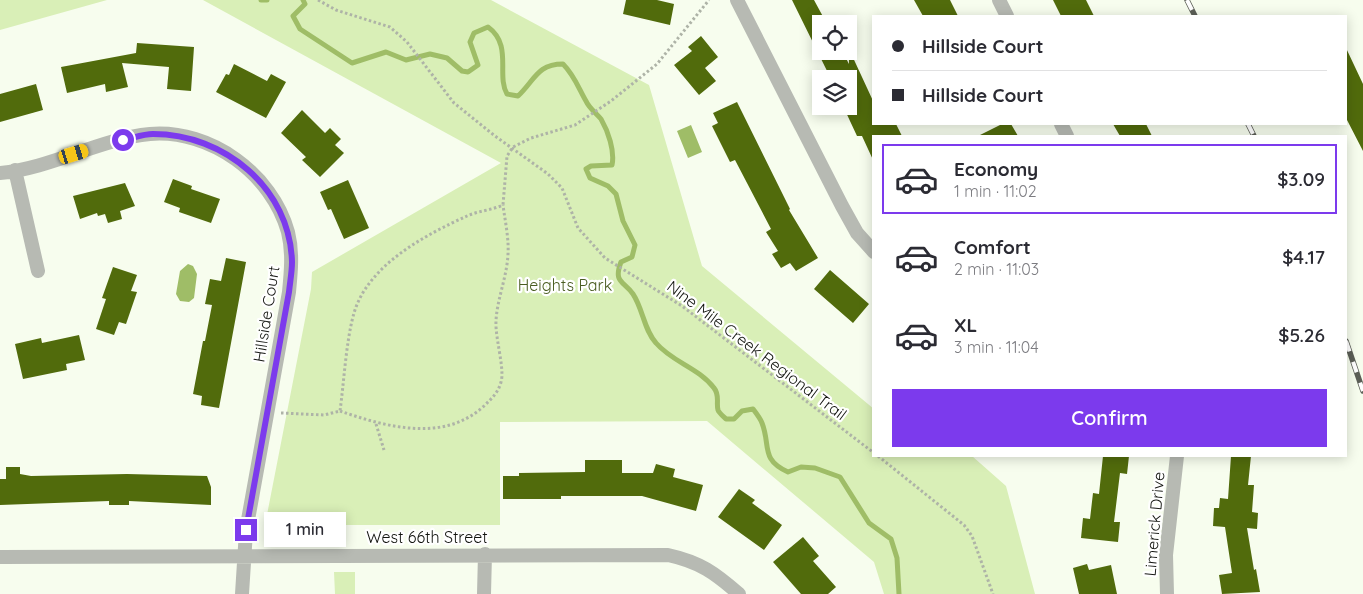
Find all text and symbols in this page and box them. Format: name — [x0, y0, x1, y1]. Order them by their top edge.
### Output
map controls — [812, 15, 857, 115]
button: locate — [812, 15, 857, 60]
text: Hillside Court — [922, 34, 1043, 58]
button: layers — [812, 70, 857, 115]
text: Hillside Court — [922, 83, 1043, 107]
route start — [112, 129, 134, 151]
car — [57, 142, 90, 166]
icon: car — [894, 157, 939, 202]
text: Economy — [954, 157, 1038, 181]
text: $3.09 — [1277, 167, 1325, 191]
text: 1 min · 11:02 — [954, 181, 1037, 201]
icon: car — [894, 235, 939, 280]
text: Comfort — [954, 235, 1031, 259]
text: $4.17 — [1282, 245, 1325, 269]
text: 2 min · 11:03 — [954, 259, 1039, 279]
street label: Hillside Court — [249, 264, 283, 364]
park label: Heights Park — [518, 275, 612, 295]
street label: Nine Mile Creek Regional Trail — [663, 276, 851, 424]
icon: car — [894, 313, 939, 358]
text: XL — [954, 313, 977, 337]
text: $5.26 — [1278, 323, 1325, 347]
text: 3 min · 11:04 — [954, 337, 1039, 357]
button: Confirm — [892, 389, 1327, 447]
street label: Limerick Drive — [1139, 471, 1169, 577]
callout: 1 min — [264, 512, 346, 548]
route end — [235, 519, 257, 541]
text: 1 min — [286, 519, 324, 539]
street label: West 66th Street — [366, 527, 488, 547]

